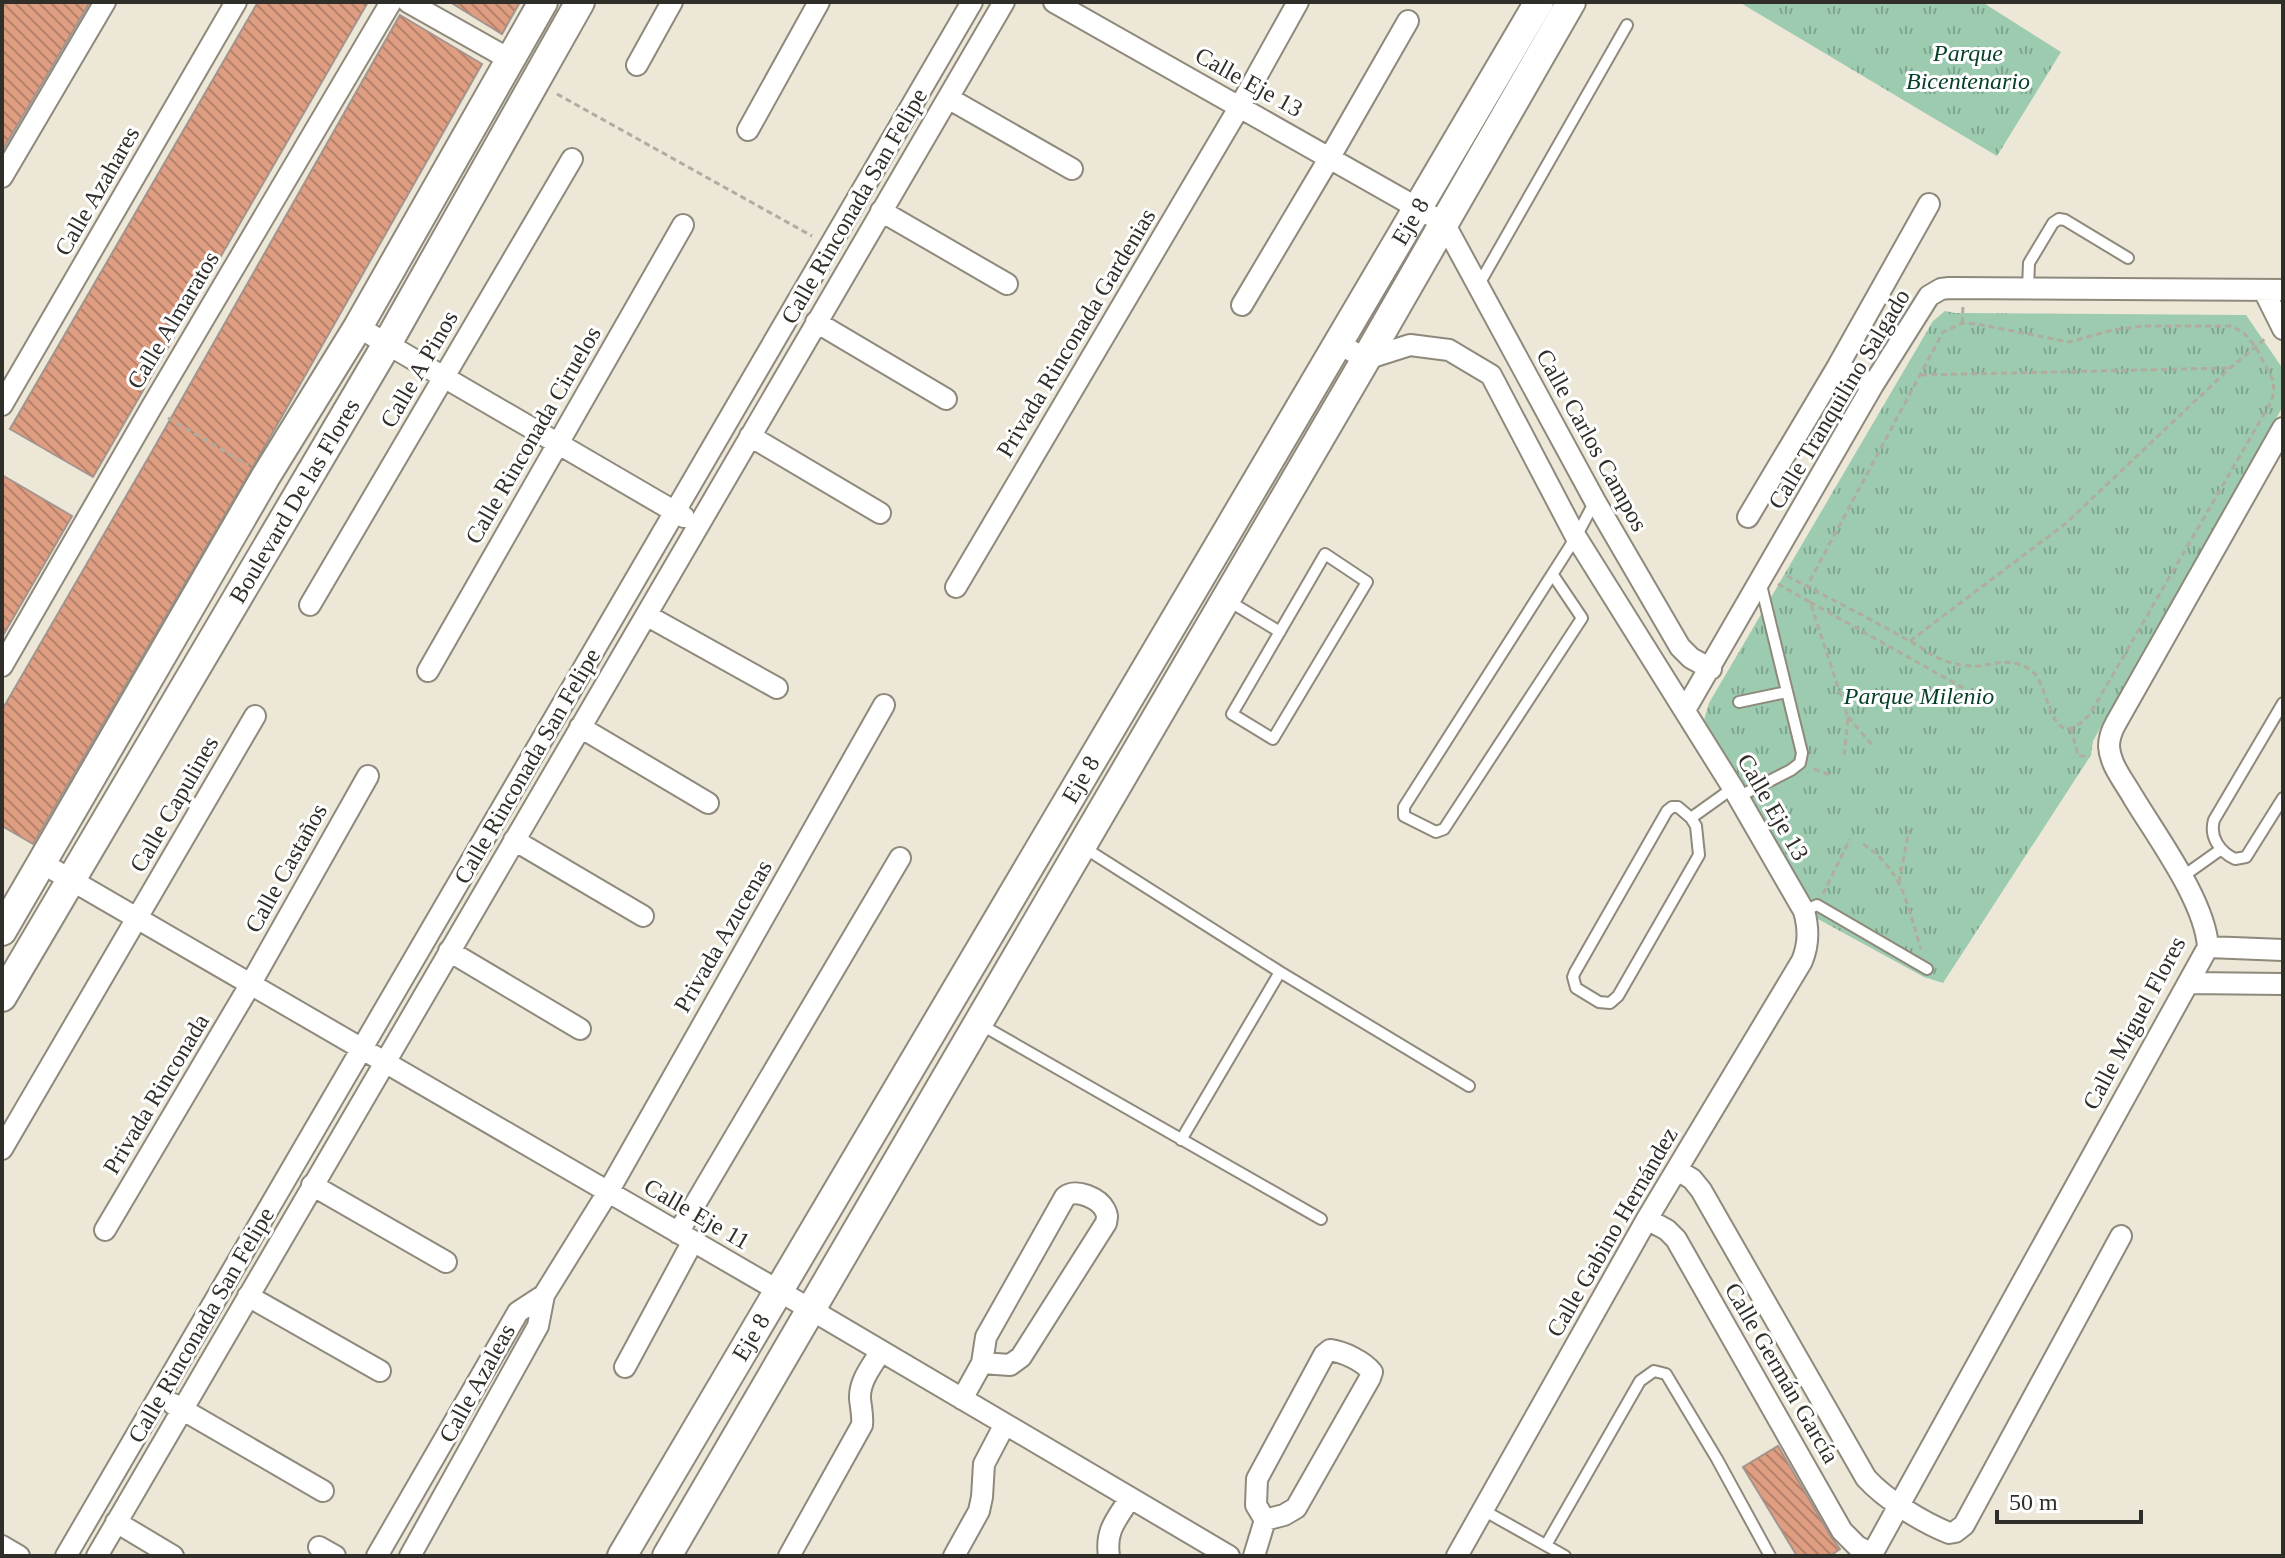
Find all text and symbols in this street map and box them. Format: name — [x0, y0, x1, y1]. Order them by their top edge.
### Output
park label: Parque Bicentenario — [1906, 40, 2030, 94]
street label: Calle Eje 13 — [1191, 42, 1307, 122]
street label: Calle Rinconada San Felipe — [776, 84, 932, 328]
street label: Calle Azahares — [50, 122, 144, 260]
street label: Eje 8 — [1386, 193, 1434, 250]
street label: Privada Rinconada Gardenias — [991, 204, 1161, 462]
street label: Calle Almaratos — [122, 247, 224, 393]
street label: Calle Tranquilino Salgado — [1763, 284, 1915, 514]
street label: Calle A Pinos — [375, 306, 463, 432]
street label: Calle Rinconada Ciruelos — [460, 322, 606, 548]
street label: Calle Carlos Campos — [1531, 344, 1653, 536]
street label: Boulevard De las Flores — [224, 394, 365, 608]
street label: Calle Rinconada San Felipe — [449, 644, 605, 888]
park label: Parque Milenio — [1843, 683, 1994, 709]
street label: Calle Capulines — [125, 731, 223, 877]
street label: Calle Eje 13 — [1732, 749, 1814, 865]
street label: Eje 8 — [1057, 751, 1105, 807]
street label: Calle Castaños — [240, 799, 332, 937]
street label: Privada Azucenas — [669, 855, 777, 1017]
street label: Calle Miguel Flores — [2077, 932, 2191, 1114]
street label: Privada Rinconada — [98, 1009, 214, 1179]
street label: Calle Gabino Hernández — [1541, 1123, 1683, 1341]
street label: Calle Eje 11 — [640, 1173, 754, 1255]
street label: Calle Rinconada San Felipe — [123, 1203, 279, 1447]
street label: Calle Germán García — [1720, 1278, 1844, 1468]
street label: Eje 8 — [727, 1309, 775, 1365]
street label: Calle Azaleas — [434, 1319, 520, 1447]
scale bar — [1997, 1474, 2141, 1524]
text: 50 m — [2009, 1489, 2058, 1515]

